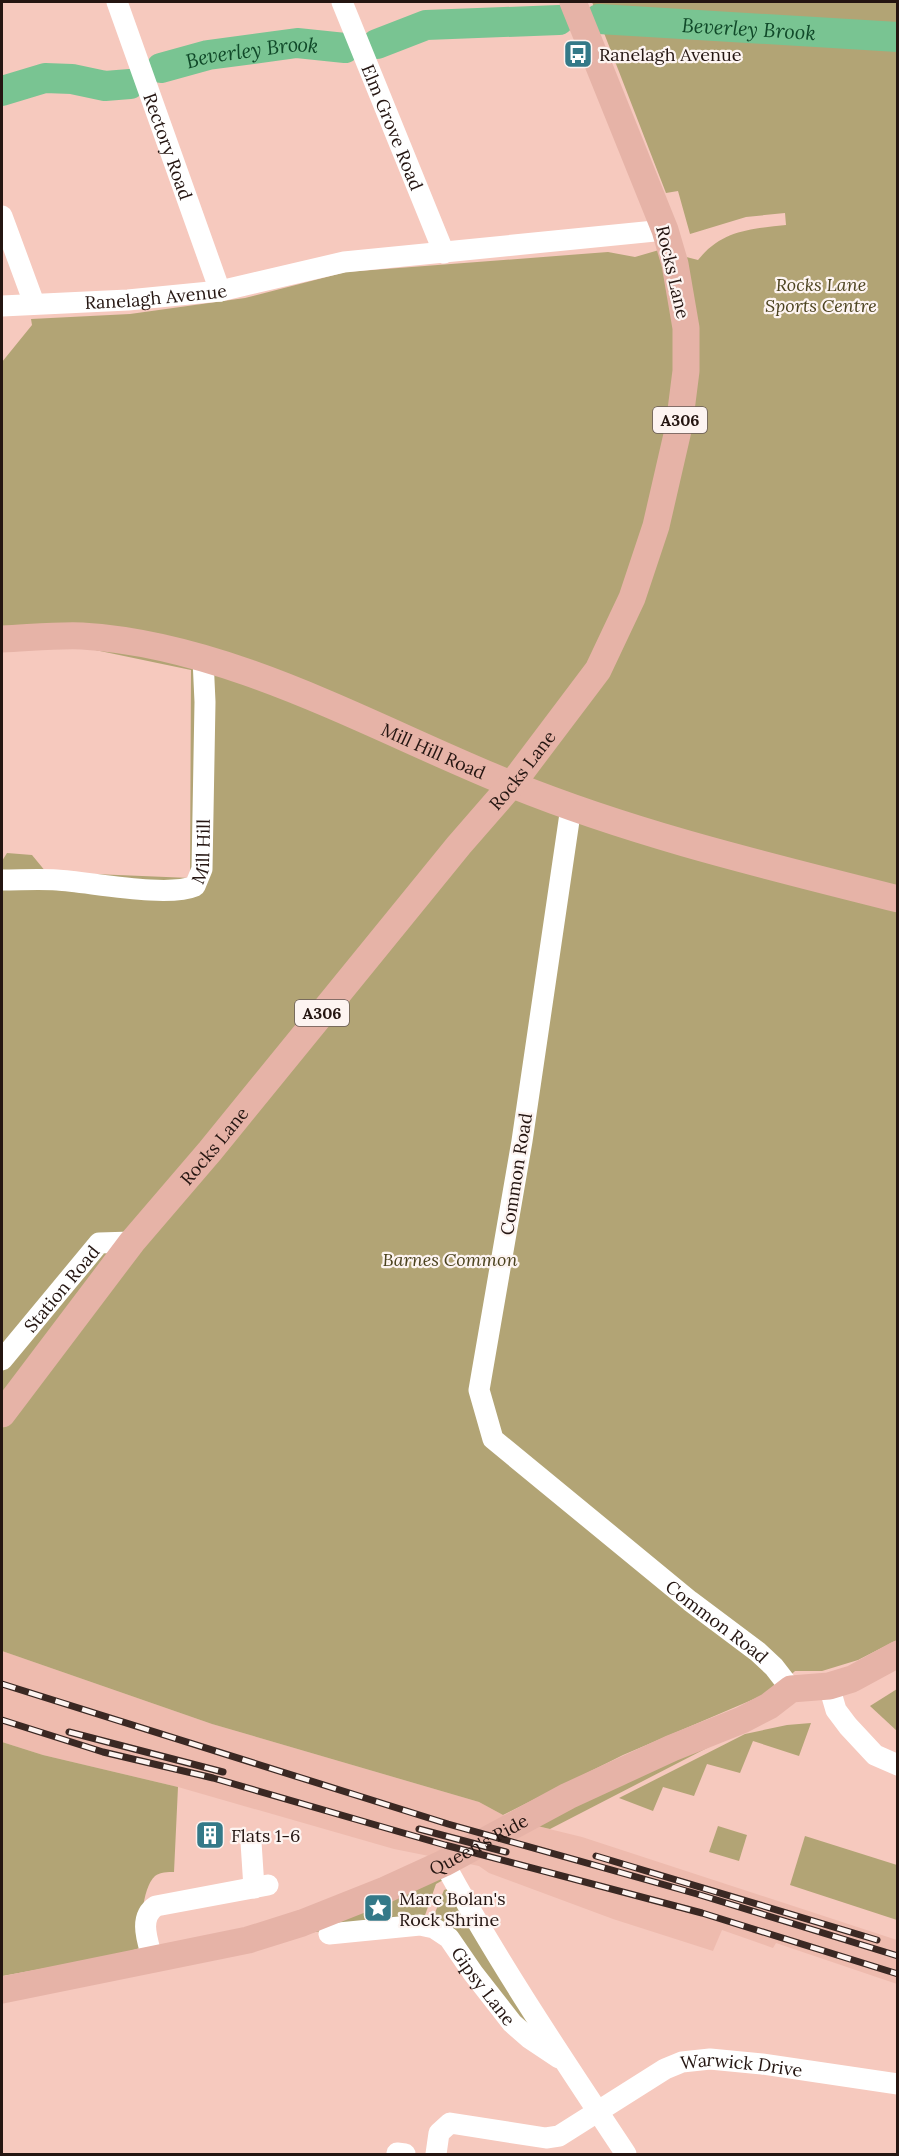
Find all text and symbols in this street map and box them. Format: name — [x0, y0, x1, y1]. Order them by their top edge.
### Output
water label: Beverley Brook — [681, 11, 817, 45]
water label: Beverley Brook — [183, 31, 320, 73]
bus stop icon: Ranelagh Avenue — [562, 38, 594, 70]
place label: Ranelagh Avenue — [599, 43, 742, 66]
street label: Elm Grove Road — [357, 61, 429, 194]
street label: Rectory Road — [139, 90, 198, 203]
street label: Rocks Lane — [651, 223, 695, 321]
park label: Rocks Lane Sports Centre — [765, 273, 877, 317]
street label: Ranelagh Avenue — [84, 278, 229, 314]
road number: A306 — [653, 407, 707, 433]
street label: Mill Hill Road — [378, 717, 489, 784]
street label: Rocks Lane — [484, 725, 560, 814]
street label: Mill Hill — [186, 819, 214, 887]
road number: A306 — [295, 1000, 349, 1026]
street label: Rocks Lane — [175, 1102, 253, 1190]
street label: Common Road — [495, 1111, 537, 1237]
street label: Station Road — [19, 1240, 104, 1337]
park label: Barnes Common — [383, 1248, 518, 1271]
street label: Common Road — [661, 1574, 774, 1668]
street label: Queen's Ride — [425, 1808, 532, 1880]
building icon: Flats 1-6 — [194, 1819, 226, 1851]
place label: Flats 1-6 — [231, 1824, 301, 1847]
place label: Marc Bolan's Rock Shrine — [399, 1887, 505, 1931]
place icon: Marc Bolan's Rock Shrine — [362, 1892, 394, 1924]
street label: Gipsy Lane — [447, 1942, 521, 2030]
street label: Warwick Drive — [679, 2047, 804, 2081]

